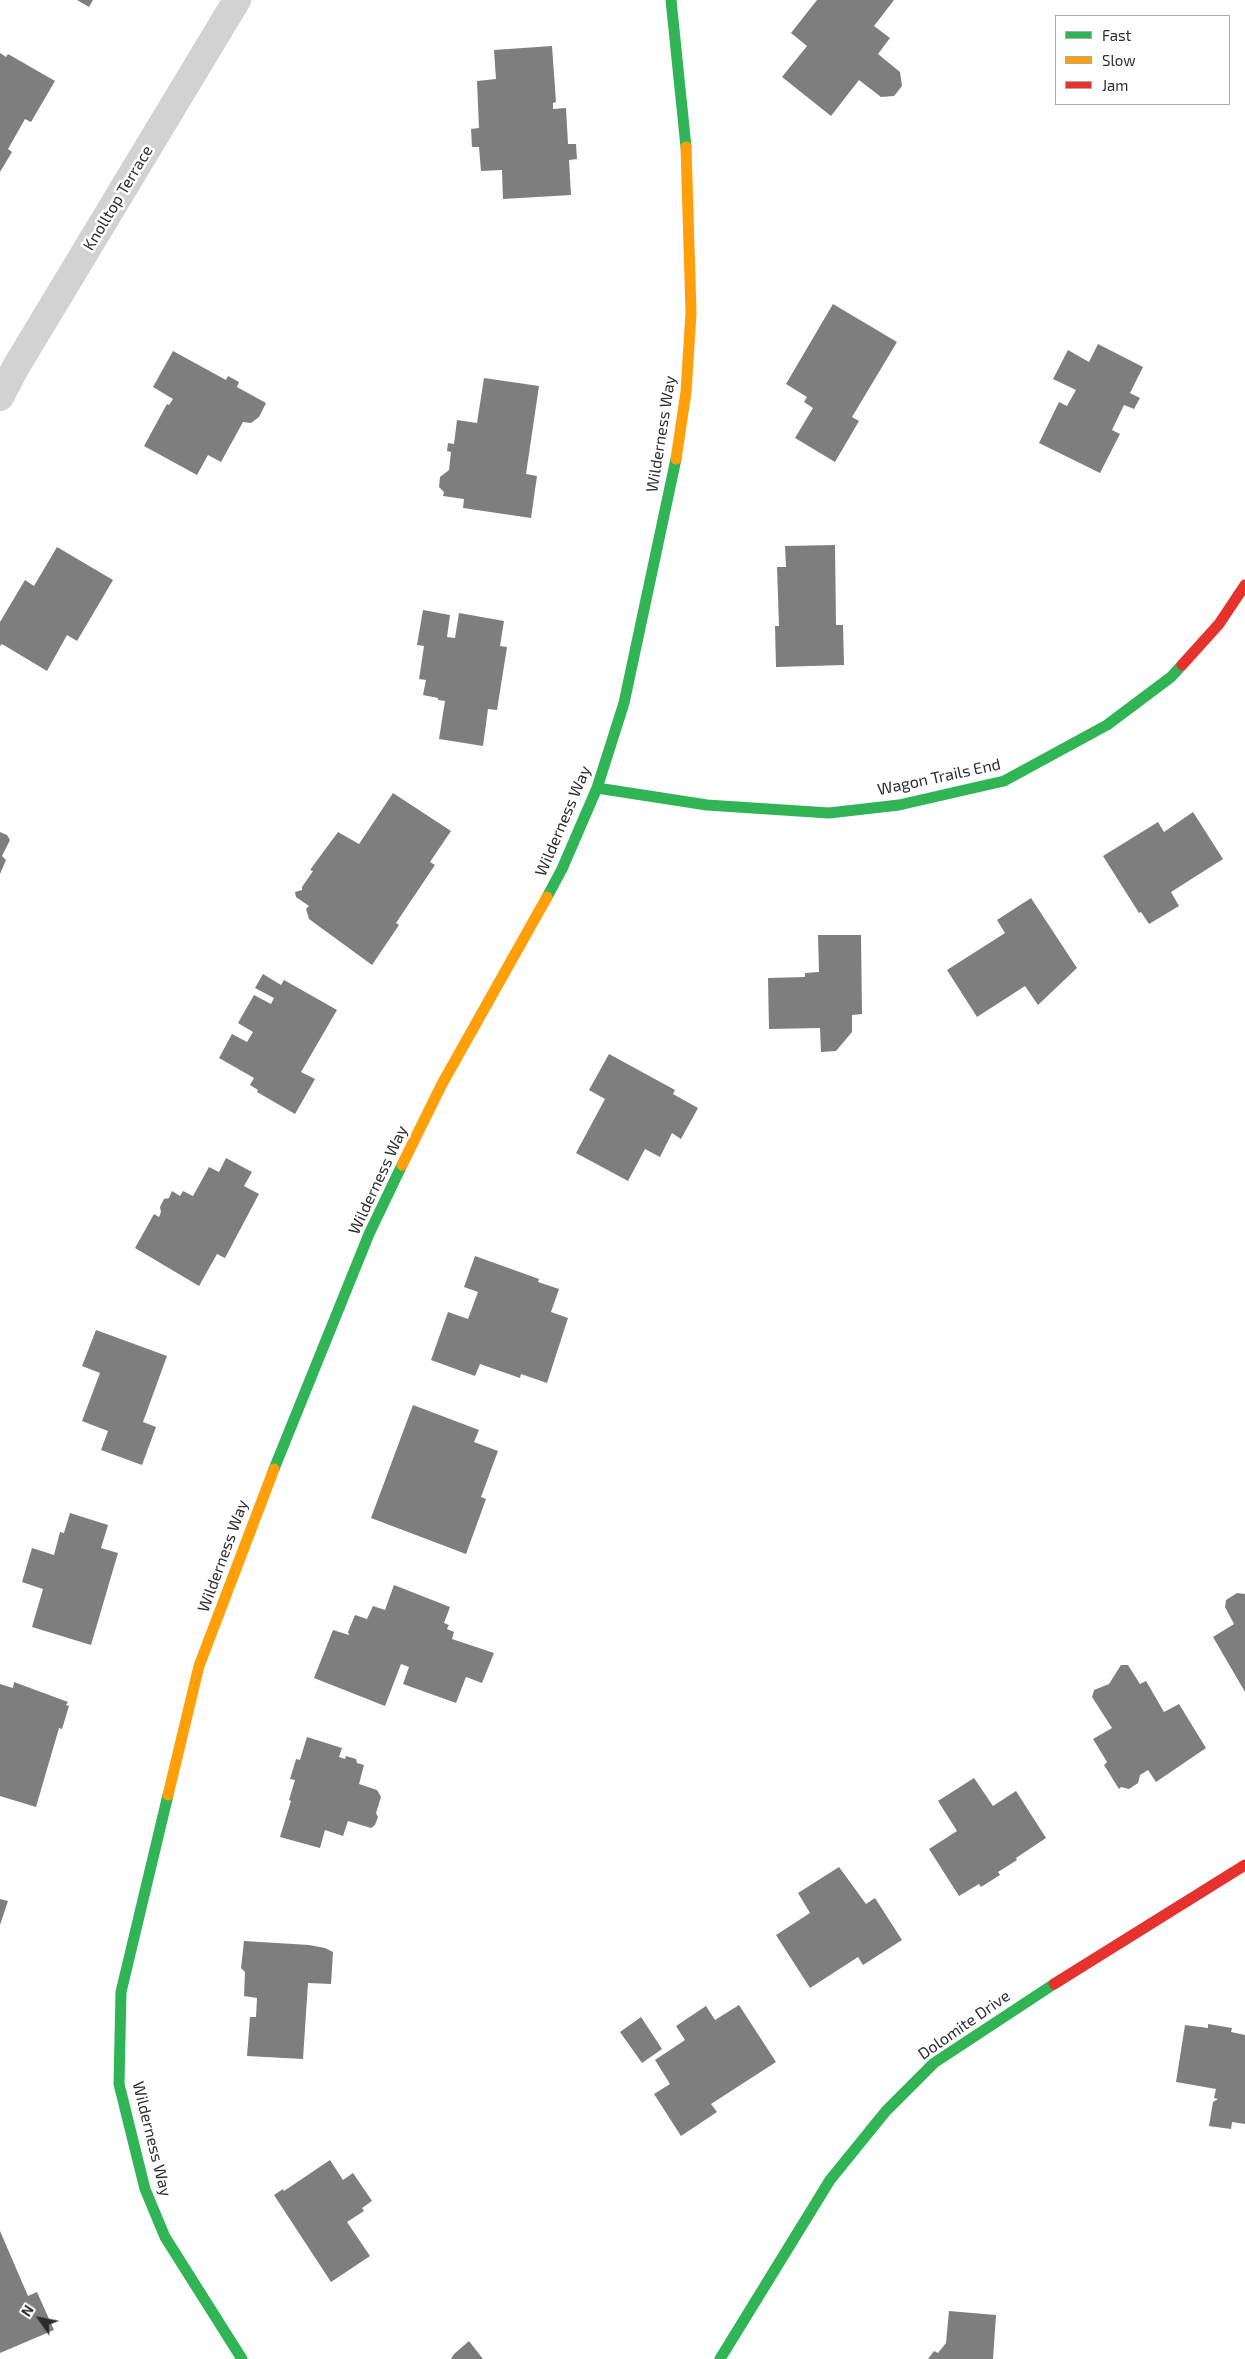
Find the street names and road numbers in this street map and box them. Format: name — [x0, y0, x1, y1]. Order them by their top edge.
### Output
street label: Knolltop Terrace — [79, 142, 157, 254]
street label: Wilderness Way — [642, 374, 680, 494]
street label: Wagon Trails End — [876, 755, 1002, 799]
street label: Wilderness Way — [531, 763, 595, 879]
street label: Wilderness Way — [344, 1122, 412, 1238]
street label: Wilderness Way — [194, 1497, 252, 1615]
street label: Dolomite Drive — [914, 1986, 1014, 2064]
street label: Wilderness Way — [128, 2079, 176, 2199]

